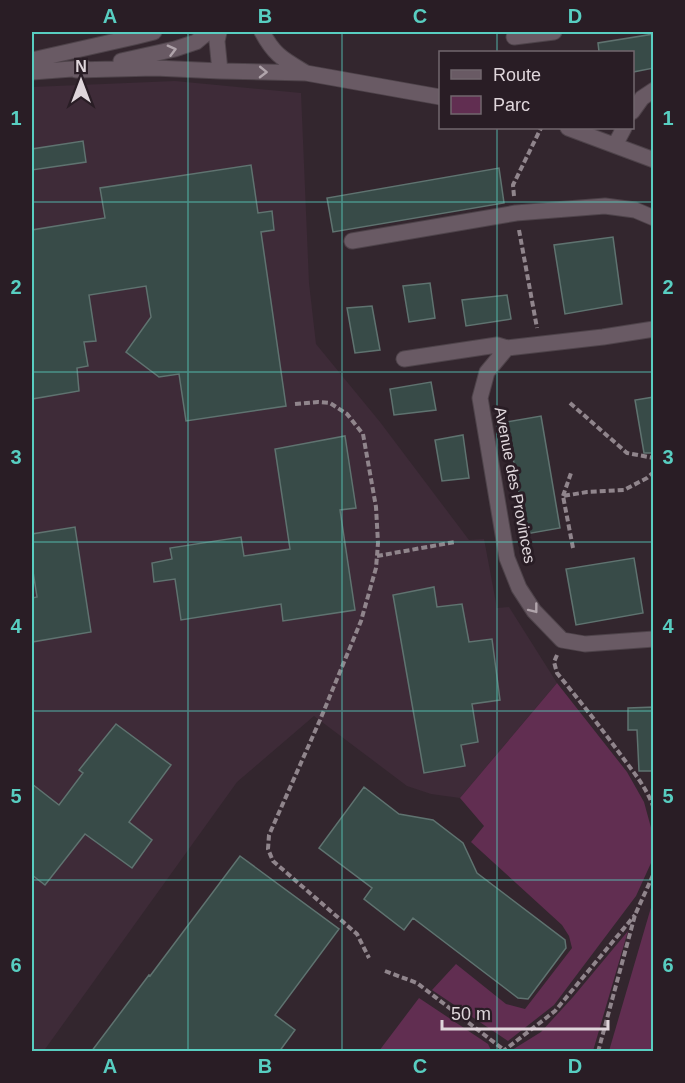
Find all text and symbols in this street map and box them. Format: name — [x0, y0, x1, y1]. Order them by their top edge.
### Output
text: A — [103, 5, 117, 27]
text: B — [258, 5, 272, 27]
text: C — [413, 5, 427, 27]
text: D — [568, 5, 582, 27]
one-way arrow — [167, 44, 177, 57]
north arrow — [51, 51, 111, 111]
legend — [439, 51, 634, 129]
text: N — [75, 58, 87, 75]
text: Route — [493, 65, 541, 85]
one-way arrow — [258, 66, 267, 78]
text: Parc — [493, 95, 530, 115]
text: 1 — [10, 107, 22, 129]
text: 1 — [662, 107, 674, 129]
text: 2 — [10, 276, 22, 298]
text: 2 — [662, 276, 674, 298]
street label: Avenue des Provinces — [491, 405, 539, 565]
text: 3 — [10, 446, 22, 468]
text: 3 — [662, 446, 674, 468]
one-way arrow — [526, 602, 537, 613]
text: 4 — [10, 615, 22, 637]
text: 4 — [662, 615, 674, 637]
text: 5 — [10, 785, 22, 807]
text: 5 — [662, 785, 674, 807]
text: 6 — [10, 954, 22, 976]
text: 6 — [662, 954, 674, 976]
scale bar — [442, 993, 608, 1031]
text: 50 m — [451, 1004, 491, 1024]
text: A — [103, 1055, 117, 1077]
text: B — [258, 1055, 272, 1077]
text: C — [413, 1055, 427, 1077]
text: D — [568, 1055, 582, 1077]

